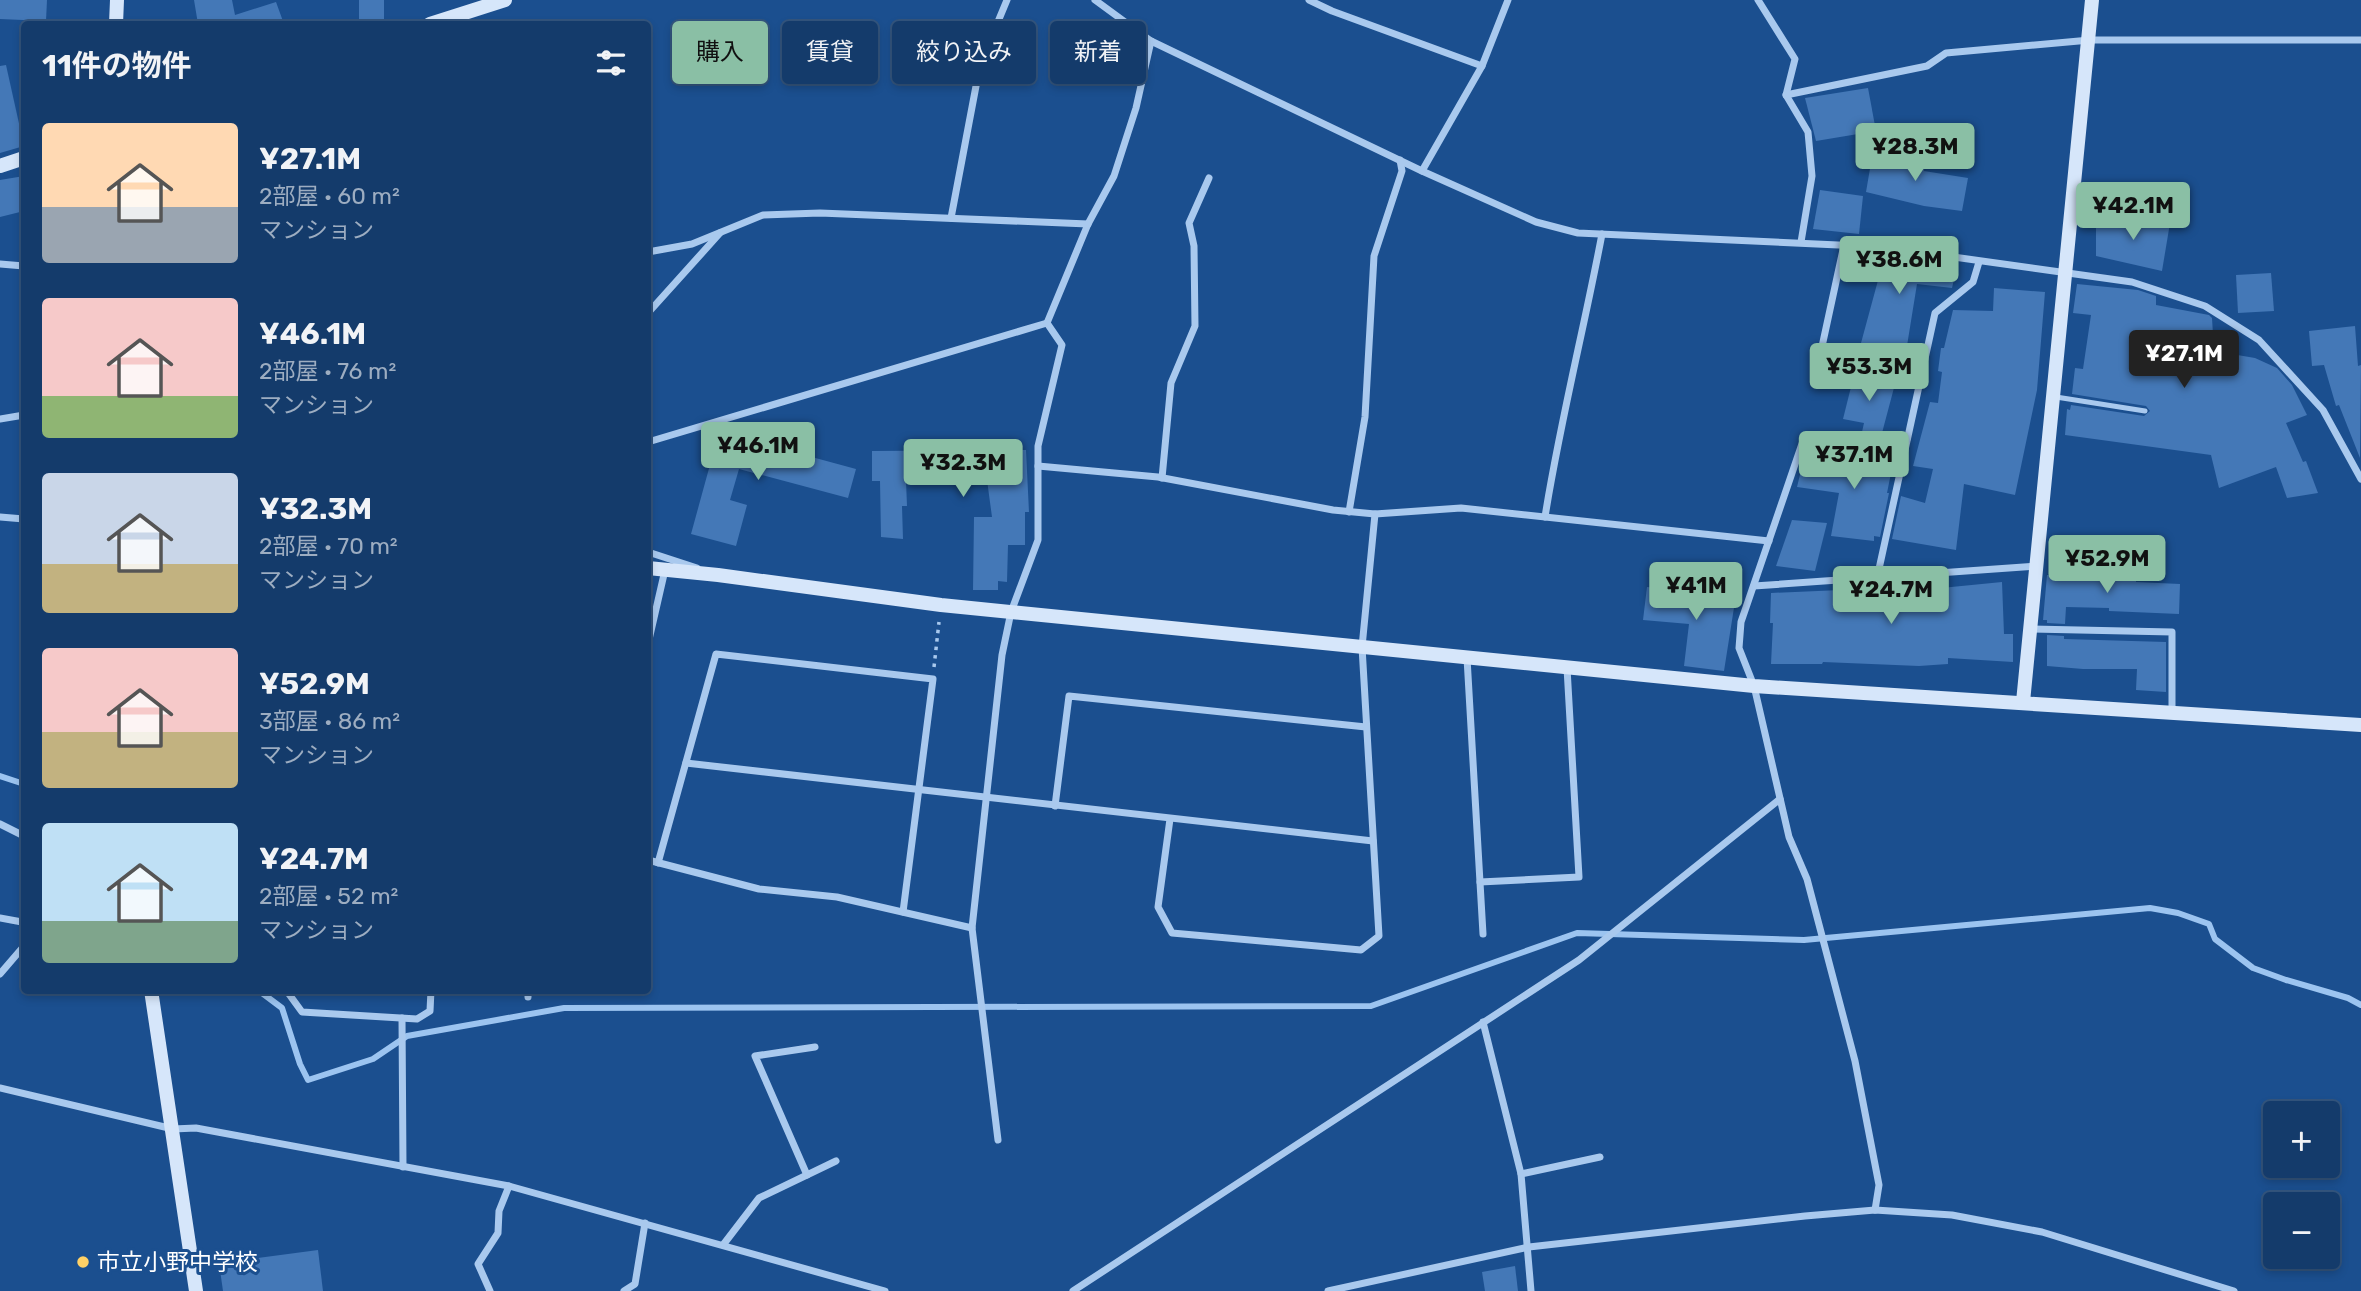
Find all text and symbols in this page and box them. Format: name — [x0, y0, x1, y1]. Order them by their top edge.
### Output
chip: 購入 — [672, 21, 768, 84]
chip: 賃貸 — [782, 21, 878, 84]
chip: 絞り込み — [892, 21, 1036, 84]
chip: 新着 — [1050, 21, 1146, 84]
icon: filters — [592, 44, 630, 82]
text: 11件の物件 — [42, 48, 192, 84]
pin: ¥28.3M — [1858, 124, 1972, 183]
text: ¥28.3M — [1872, 132, 1959, 160]
text: ¥27.1M — [259, 141, 361, 177]
icon: home — [98, 151, 182, 235]
text: 2部屋 · 60 m² — [259, 182, 400, 210]
pin: ¥42.1M — [2076, 182, 2190, 242]
text: ¥42.1M — [2092, 191, 2174, 219]
text: マンション — [259, 216, 374, 244]
pin: ¥38.6M — [1842, 236, 1956, 296]
text: ¥38.6M — [1856, 245, 1942, 273]
text: ¥46.1M — [259, 316, 366, 352]
icon: home — [98, 326, 182, 410]
pin: ¥27.1M — [2127, 330, 2241, 390]
text: ¥27.1M — [2145, 339, 2223, 367]
pin: ¥53.3M — [1812, 344, 1926, 403]
text: ¥53.3M — [1826, 352, 1912, 380]
text: 2部屋 · 76 m² — [259, 357, 396, 385]
text: マンション — [259, 391, 374, 419]
pin: ¥46.1M — [701, 422, 815, 482]
text: ¥46.1M — [717, 431, 799, 459]
pin: ¥37.1M — [1797, 432, 1911, 491]
pin: ¥32.3M — [906, 440, 1020, 499]
text: ¥37.1M — [1815, 440, 1893, 468]
text: ¥32.3M — [920, 448, 1006, 476]
text: ¥32.3M — [259, 491, 372, 527]
icon: home — [98, 501, 182, 585]
text: 2部屋 · 70 m² — [259, 532, 398, 560]
pin: ¥52.9M — [2050, 536, 2164, 595]
text: ¥52.9M — [2064, 544, 2150, 572]
pin: ¥41M — [1655, 562, 1737, 622]
text: マンション — [259, 566, 374, 594]
pin: ¥24.7M — [1834, 566, 1948, 626]
text: ¥41M — [1665, 571, 1727, 599]
text: ¥24.7M — [1849, 575, 1933, 603]
text: ¥52.9M — [259, 666, 370, 702]
icon: home — [98, 676, 182, 760]
text: 3部屋 · 86 m² — [259, 707, 400, 735]
text: マンション — [259, 741, 374, 769]
text: ¥24.7M — [259, 841, 369, 877]
icon: home — [98, 851, 182, 935]
text: 2部屋 · 52 m² — [259, 882, 398, 910]
text: マンション — [259, 916, 374, 944]
map controls — [2263, 1101, 2340, 1269]
button: + — [2263, 1101, 2340, 1178]
button: − — [2263, 1192, 2340, 1269]
place label: 市立小野中学校 — [97, 1248, 258, 1276]
marker: 市立小野中学校 — [75, 1254, 91, 1270]

